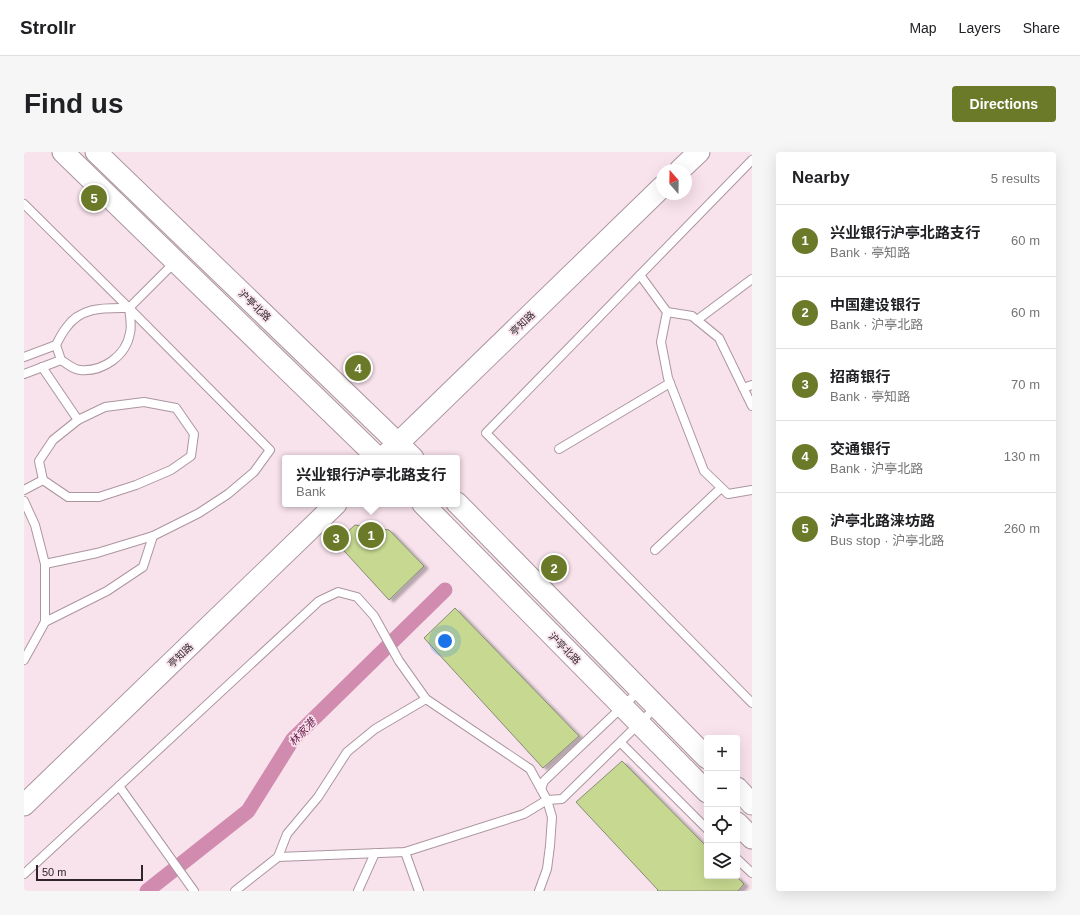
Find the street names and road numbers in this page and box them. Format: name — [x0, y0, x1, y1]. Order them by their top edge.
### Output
street label: 沪亭北路 — [236, 288, 273, 323]
street label: 亭知路 — [508, 309, 537, 338]
street label: 沪亭北路 — [547, 630, 583, 666]
street label: 亭知路 — [166, 641, 195, 670]

